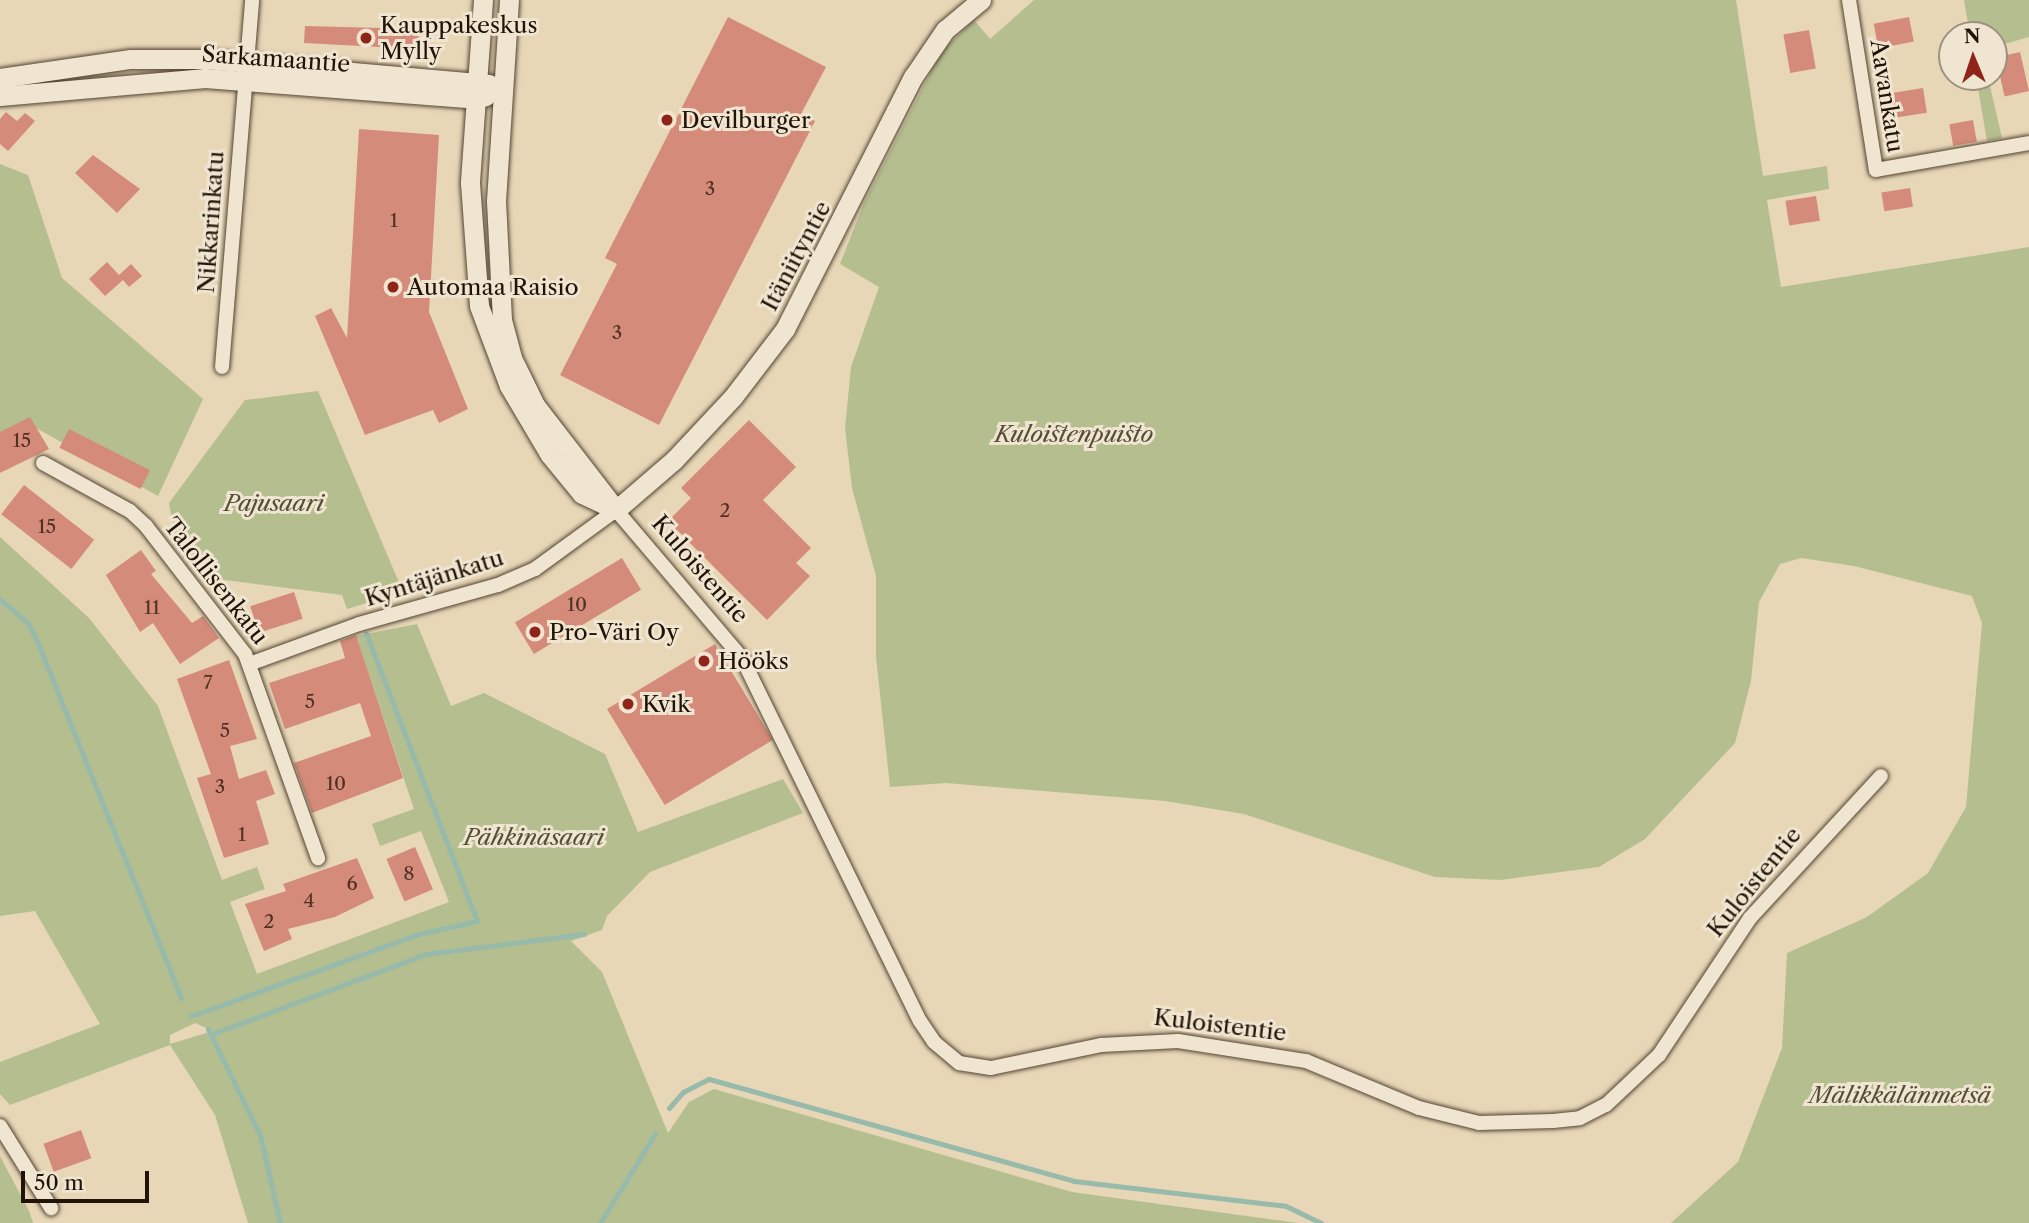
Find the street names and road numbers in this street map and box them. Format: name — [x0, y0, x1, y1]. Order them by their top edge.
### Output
street label: Aavankatu — [1864, 37, 1910, 155]
street label: Sarkamaantie — [201, 40, 351, 78]
street label: Nikkarinkatu — [192, 150, 230, 294]
street label: Itäniityntie — [756, 196, 836, 316]
street label: Kuloistentie — [646, 510, 754, 628]
street label: Talollisenkatu — [158, 512, 274, 650]
street label: Kyntäjänkatu — [361, 544, 507, 612]
street label: Kuloistentie — [1701, 822, 1807, 942]
street label: Kuloistentie — [1152, 1003, 1288, 1047]

